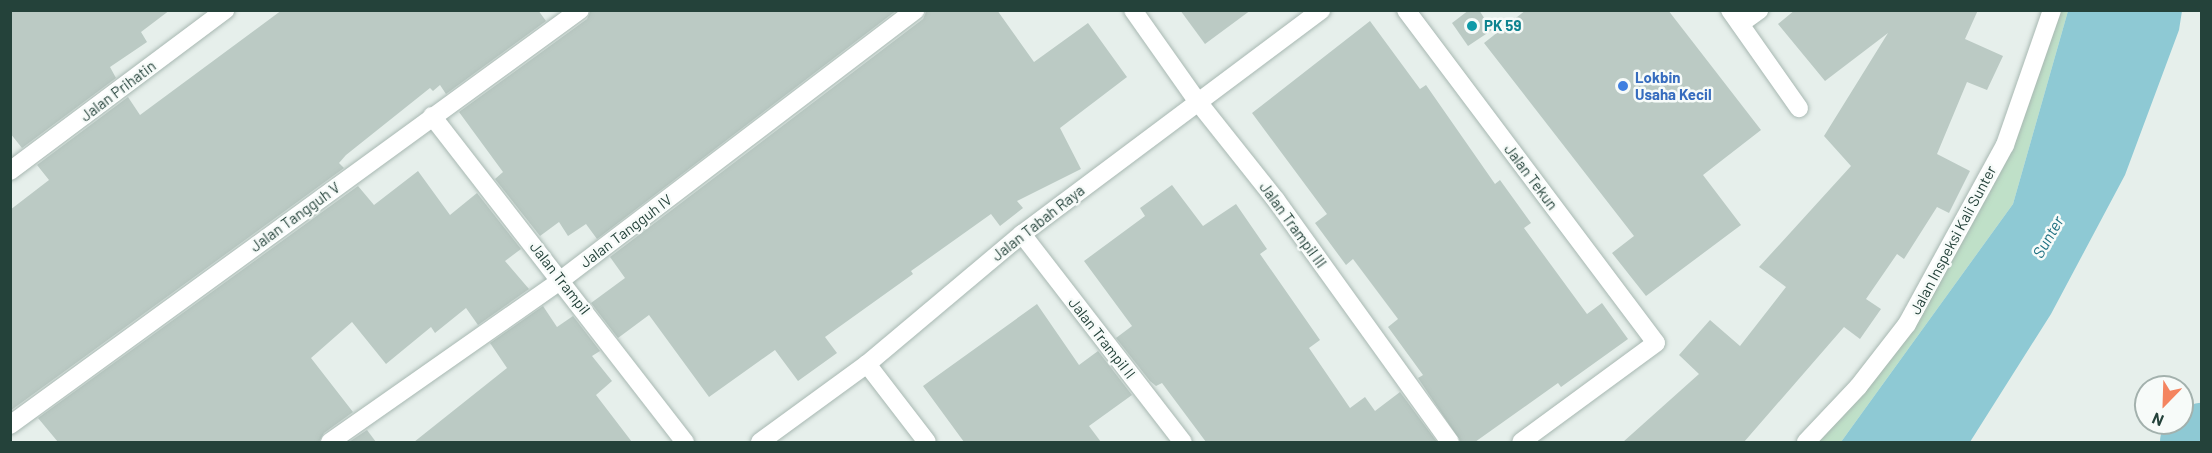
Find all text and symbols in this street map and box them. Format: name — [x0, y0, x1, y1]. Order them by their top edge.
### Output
place label: PK 59 — [1484, 17, 1521, 35]
marker: PK 59 — [1465, 19, 1479, 33]
street label: Jalan Prihatin — [77, 57, 159, 125]
place label: Lokbin Usaha Kecil — [1635, 68, 1712, 103]
marker: Lokbin Usaha Kecil — [1616, 79, 1630, 93]
street label: Jalan Tekun — [1500, 141, 1562, 213]
street label: Jalan Inspeksi Kali Sunter — [1906, 162, 2000, 318]
street label: Jalan Tangguh V — [247, 178, 343, 256]
street label: Jalan Trampil III — [1256, 178, 1330, 272]
street label: Jalan Tabah Raya — [988, 181, 1088, 265]
street label: Jalan Tangguh IV — [576, 191, 676, 271]
water label: Sunter — [2028, 213, 2068, 261]
street label: Jalan Trampil — [526, 238, 594, 318]
street label: Jalan Trampil II — [1065, 294, 1139, 382]
north arrow — [2134, 375, 2194, 435]
text: N — [2149, 409, 2166, 431]

